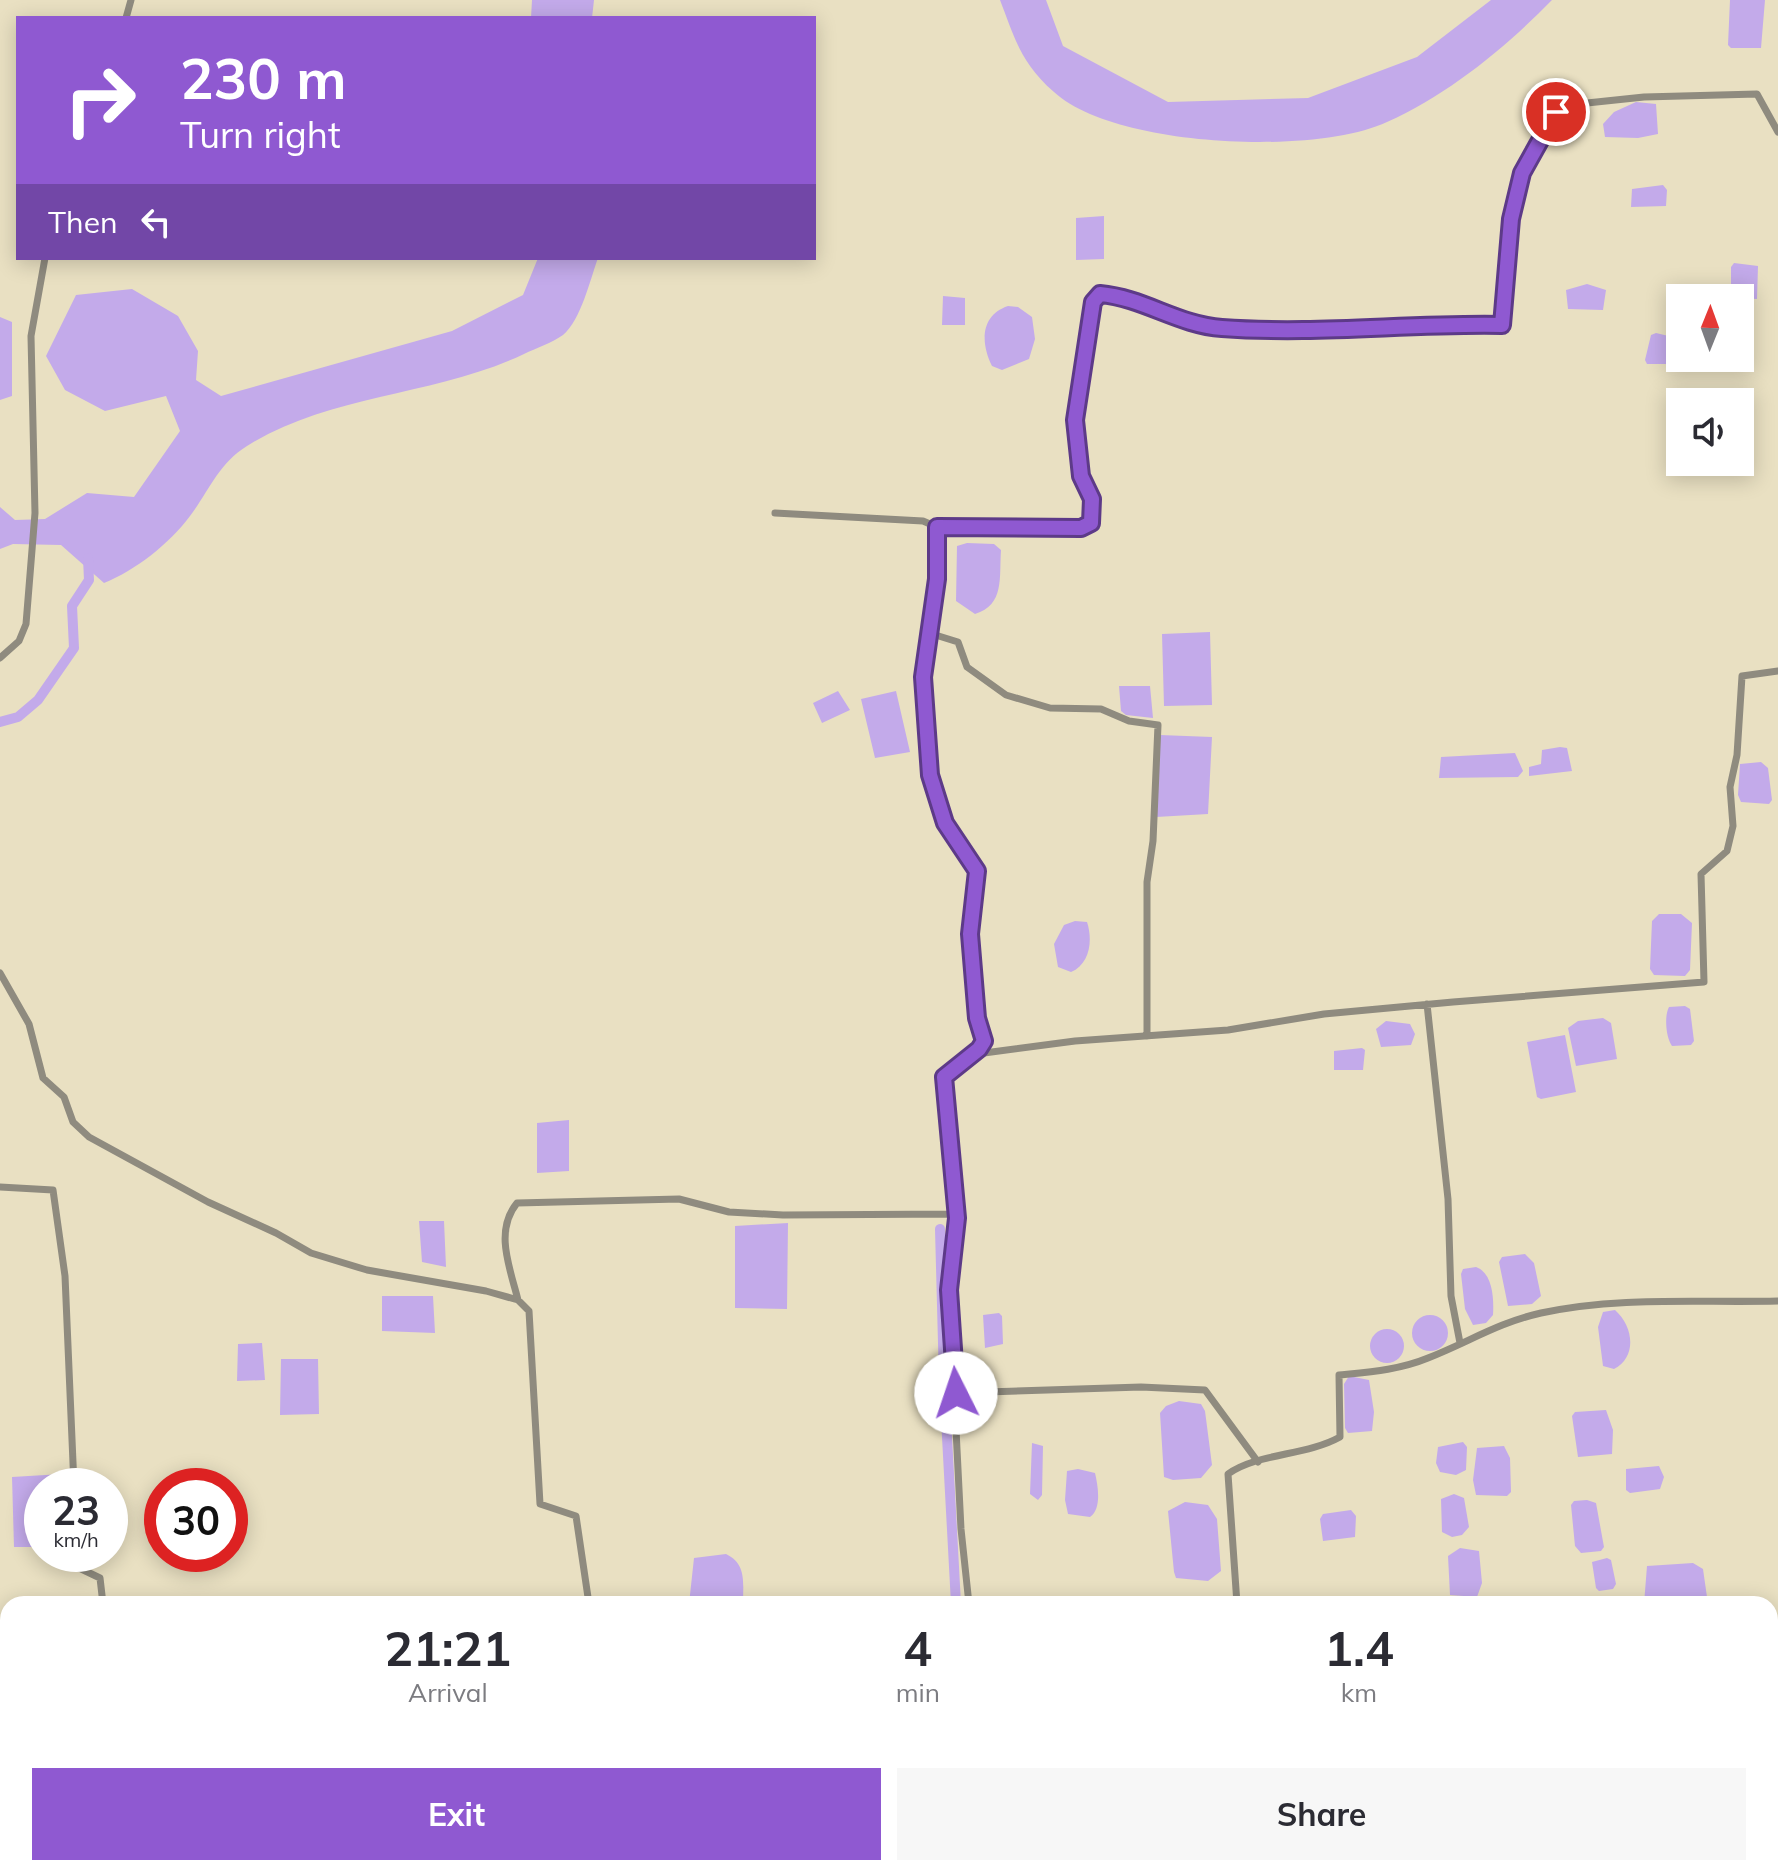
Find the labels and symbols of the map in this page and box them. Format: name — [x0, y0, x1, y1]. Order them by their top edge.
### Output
pin — [1522, 78, 1590, 146]
north arrow — [1666, 284, 1754, 372]
position arrow — [914, 1351, 998, 1435]
speed limit sign: 30 — [144, 1468, 248, 1572]

